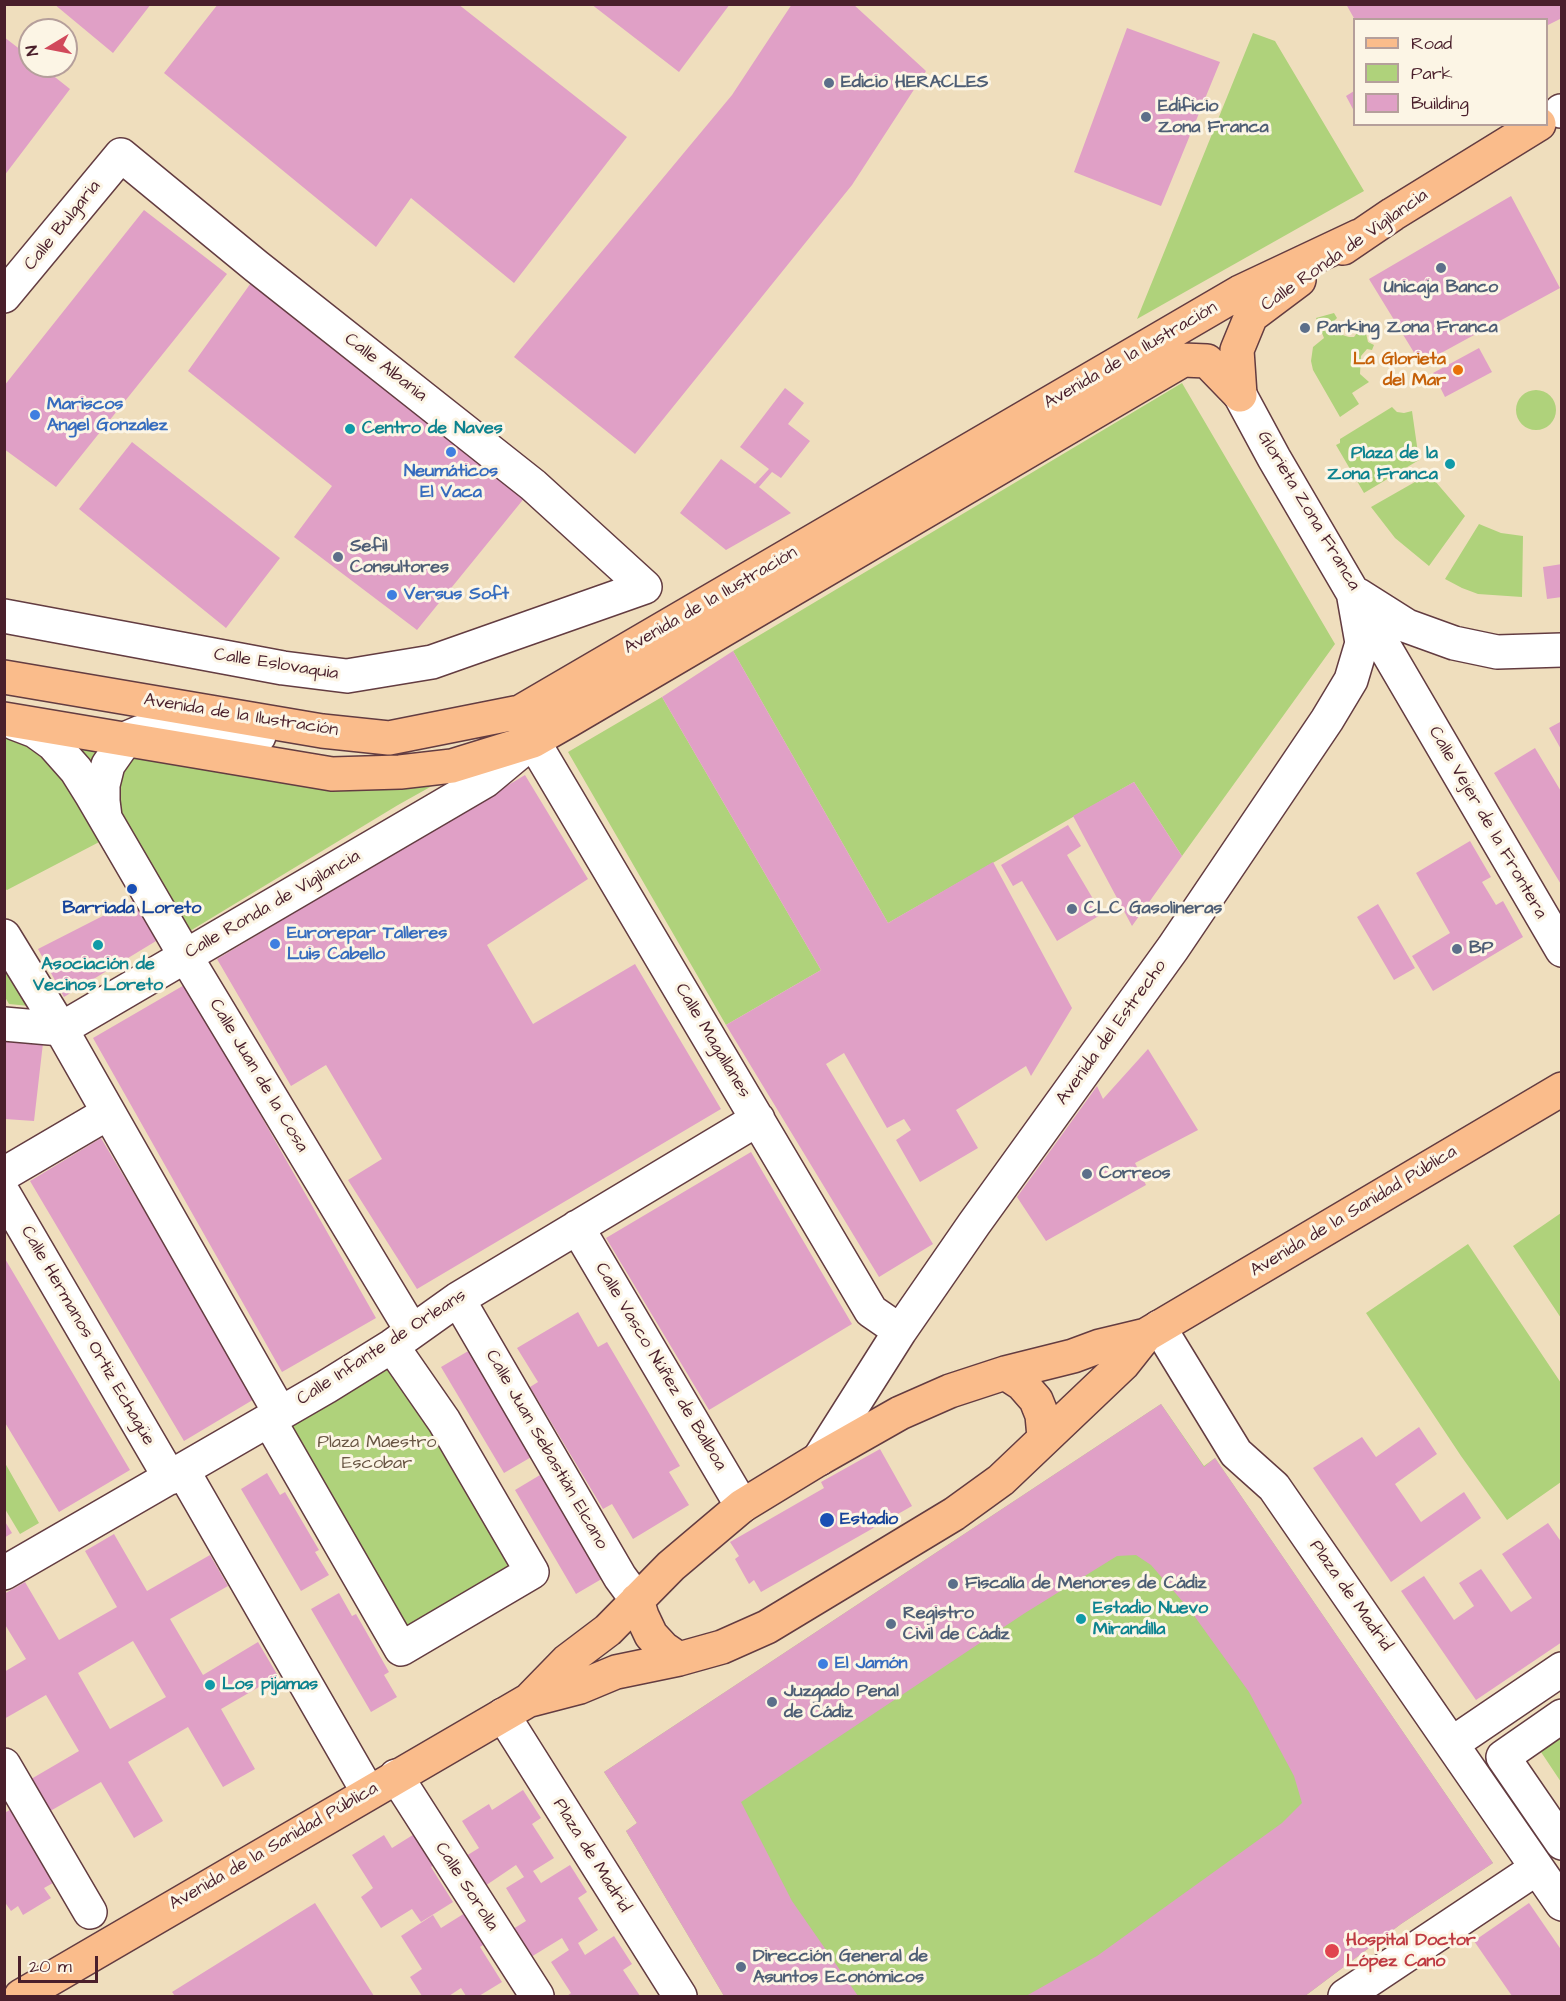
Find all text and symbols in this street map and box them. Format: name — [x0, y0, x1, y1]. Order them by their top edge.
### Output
north arrow — [18, 18, 78, 78]
legend — [1353, 18, 1548, 126]
text: Road — [1411, 31, 1452, 56]
text: N — [21, 44, 44, 58]
text: Park — [1411, 61, 1453, 86]
place label: Edicio HERACLES — [841, 72, 988, 94]
marker: Edicio HERACLES — [822, 76, 836, 90]
text: Building — [1411, 91, 1469, 116]
place label: Edificio Zona Franca — [1158, 96, 1269, 138]
marker: Edificio Zona Franca — [1139, 110, 1153, 124]
street label: Calle Bulgaria — [20, 177, 106, 275]
street label: Calle Ronda de Vigilancia — [1258, 185, 1432, 317]
marker: Unicaja Banco — [1434, 261, 1448, 275]
place label: Unicaja Banco — [1384, 277, 1498, 299]
street label: Avenida de la Ilustración — [1040, 297, 1222, 415]
place label: Parking Zona Franca — [1317, 317, 1498, 339]
marker: Parking Zona Franca — [1298, 321, 1312, 335]
street label: Calle Albania — [339, 329, 431, 407]
place label: La Glorieta del Mar — [1353, 349, 1446, 392]
marker: La Glorieta del Mar — [1451, 363, 1465, 377]
place label: Mariscos Angel Gonzalez — [47, 394, 168, 436]
marker: Mariscos Angel Gonzalez — [28, 408, 42, 422]
place label: Centro de Naves — [362, 418, 503, 440]
marker: Centro de Naves — [343, 422, 357, 436]
street label: Glorieta Zona Franca — [1252, 427, 1364, 595]
place label: Plaza de la Zona Franca — [1327, 443, 1438, 486]
marker: Neumáticos El Vaca — [444, 445, 458, 459]
marker: Plaza de la Zona Franca — [1443, 457, 1457, 471]
place label: Neumáticos El Vaca — [404, 461, 498, 504]
place label: Sefil Consultores — [350, 536, 449, 578]
street label: Avenida de la Ilustración — [620, 542, 802, 660]
marker: Sefil Consultores — [331, 550, 345, 564]
place label: Versus Soft — [404, 584, 509, 606]
marker: Versus Soft — [385, 588, 399, 602]
street label: Calle Eslovaquia — [212, 644, 340, 686]
street label: Avenida de la Ilustración — [142, 690, 340, 742]
street label: Calle Vejer de la Frontera — [1423, 723, 1551, 923]
street label: Calle Ronda de Vigilancia — [182, 846, 364, 964]
marker: Barriada Loreto — [125, 882, 139, 896]
place label: Barriada Loreto — [63, 898, 201, 920]
place label: CLC Gasolineras — [1084, 898, 1222, 920]
marker: CLC Gasolineras — [1065, 902, 1079, 916]
place label: Eurorepar Talleres Luis Cabello — [287, 923, 447, 966]
marker: Eurorepar Talleres Luis Cabello — [268, 937, 282, 951]
marker: Asociación de Vecinos Loreto — [91, 938, 105, 952]
place label: BP — [1469, 938, 1493, 960]
marker: BP — [1450, 942, 1464, 956]
place label: Asociación de Vecinos Loreto — [33, 954, 163, 996]
street label: Avenida del Estrecho — [1052, 956, 1172, 1110]
street label: Calle Magallanes — [669, 980, 755, 1102]
street label: Calle Juan de la Cosa — [204, 995, 312, 1157]
street label: Avenida de la Sanidad Pública — [1247, 1142, 1461, 1282]
place label: Correos — [1099, 1163, 1171, 1185]
marker: Correos — [1080, 1167, 1094, 1181]
street label: Calle Hermanos Ortiz Echagüe — [15, 1222, 159, 1450]
street label: Calle Vasco Núñez de Balboa — [589, 1259, 731, 1475]
street label: Calle Infante de Orleans — [293, 1285, 471, 1411]
street label: Calle Juan Sebastián Elcano — [480, 1346, 612, 1554]
park label: Plaza Maestro Escobar — [318, 1432, 436, 1474]
place label: Estadio — [840, 1509, 898, 1531]
marker: Estadio — [818, 1511, 836, 1529]
street label: Plaza de Madrid — [1304, 1537, 1396, 1655]
place label: Fiscalía de Menores de Cádiz — [965, 1573, 1206, 1595]
marker: Fiscalía de Menores de Cádiz — [946, 1577, 960, 1591]
place label: Estadio Nuevo Mirandilla — [1093, 1598, 1208, 1640]
place label: Registro Civil de Cádiz — [903, 1603, 1010, 1646]
marker: Estadio Nuevo Mirandilla — [1074, 1612, 1088, 1626]
marker: Registro Civil de Cádiz — [884, 1617, 898, 1631]
place label: El Jamón — [835, 1653, 908, 1675]
marker: El Jamón — [816, 1657, 830, 1671]
place label: Los pijamas — [222, 1674, 318, 1696]
marker: Los pijamas — [203, 1678, 217, 1692]
place label: Juzgado Penal de Cádiz — [784, 1681, 899, 1724]
marker: Juzgado Penal de Cádiz — [765, 1695, 779, 1709]
street label: Avenida de la Sanidad Pública — [166, 1778, 382, 1916]
street label: Plaza de Madrid — [547, 1795, 635, 1917]
street label: Calle Sorolla — [429, 1839, 503, 1935]
place label: Hospital Doctor López Cano — [1346, 1930, 1476, 1972]
marker: Hospital Doctor López Cano — [1323, 1942, 1341, 1960]
scale bar — [21, 1944, 100, 1982]
place label: Dirección General de Asuntos Económicos — [753, 1946, 928, 1988]
text: 20 m — [29, 1954, 72, 1979]
marker: Dirección General de Asuntos Económicos — [734, 1960, 748, 1974]

